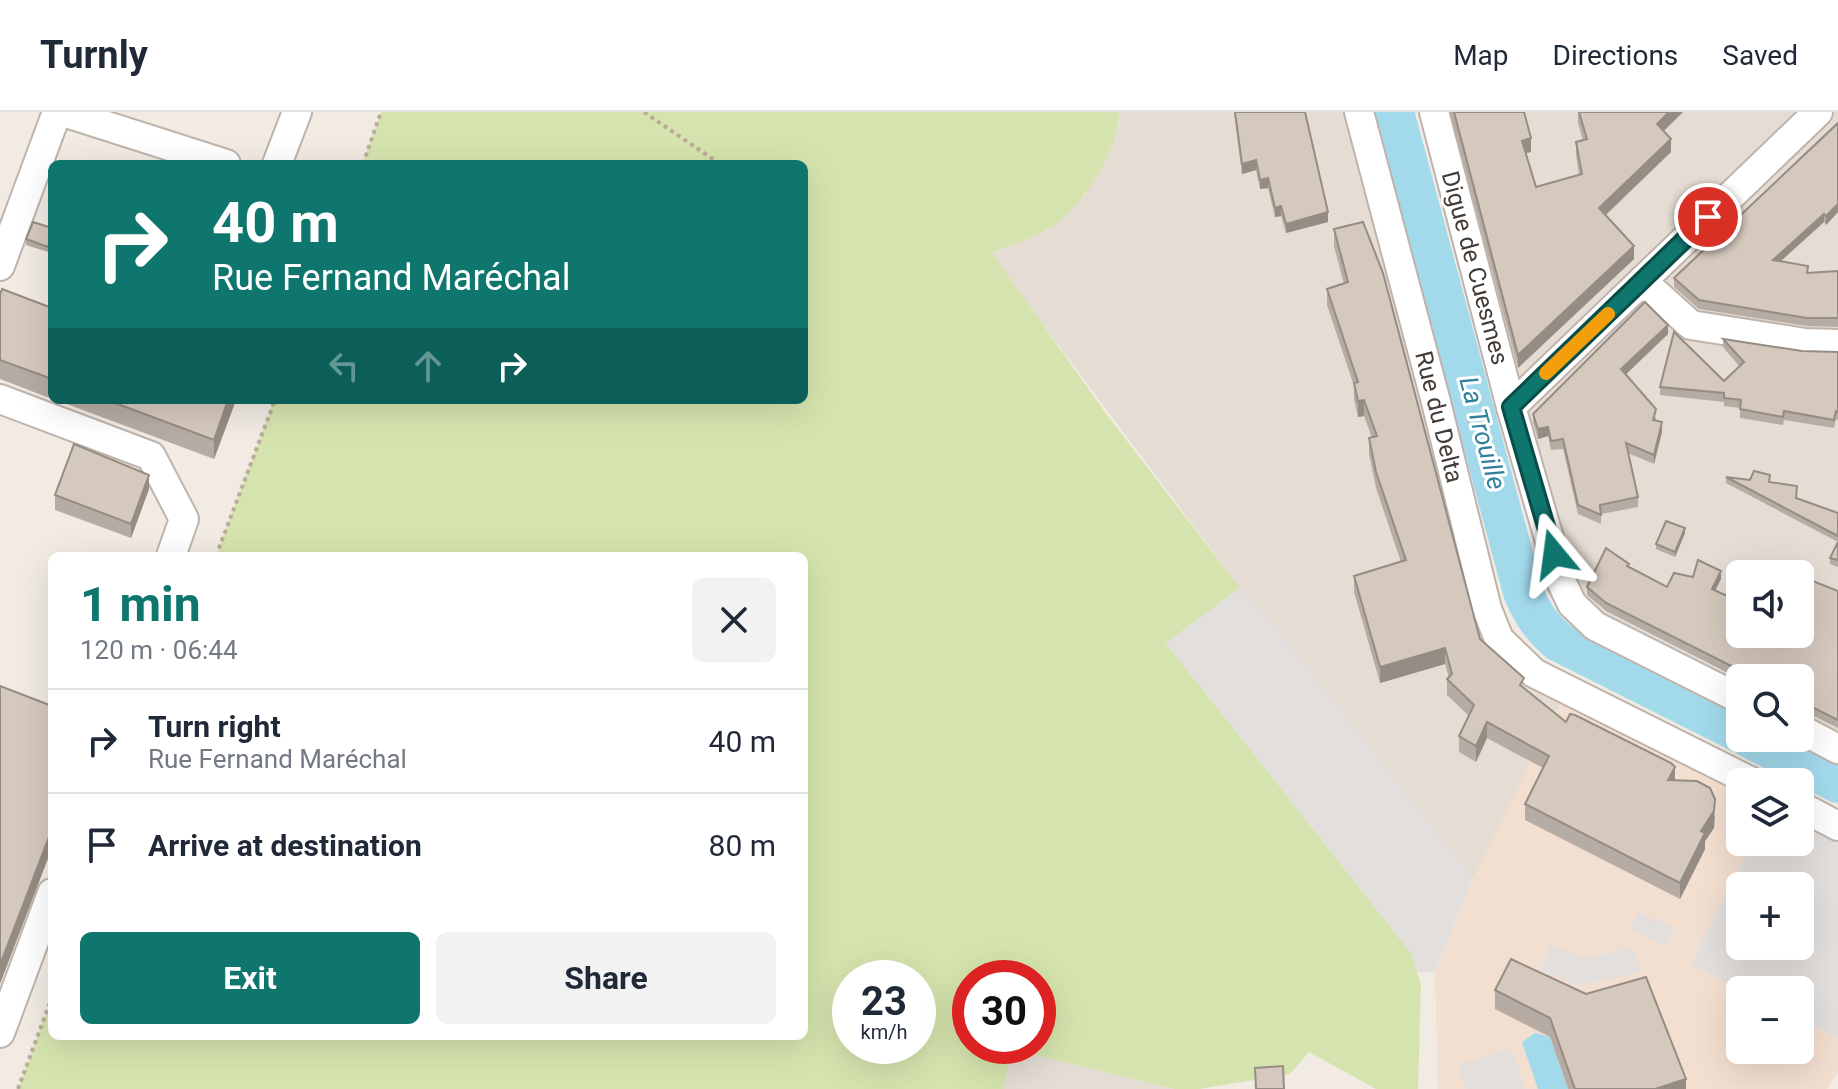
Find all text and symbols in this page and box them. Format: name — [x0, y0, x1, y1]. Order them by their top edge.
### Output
text: Turnly — [40, 33, 148, 77]
text: Map — [1453, 39, 1509, 72]
text: Directions — [1553, 39, 1678, 72]
text: Saved — [1722, 39, 1798, 72]
street label: Digue de Cuesmes — [1436, 168, 1514, 368]
pin — [1674, 183, 1742, 251]
text: 40 m — [212, 190, 339, 256]
icon: right — [80, 192, 184, 296]
icon: arrive — [1686, 195, 1730, 239]
text: Rue Fernand Maréchal — [212, 257, 570, 299]
icon: left — [322, 344, 366, 388]
icon: ahead — [406, 344, 450, 388]
icon: right — [490, 344, 534, 388]
street label: Rue du Delta — [1409, 348, 1469, 486]
water label: La Trouille — [1454, 373, 1512, 493]
position arrow — [1512, 512, 1596, 596]
map controls — [1726, 560, 1814, 1064]
button: sound — [1726, 560, 1814, 648]
text: 1 min — [80, 576, 201, 633]
button: close — [692, 578, 776, 662]
text: 120 m · 06:44 — [80, 635, 238, 665]
button: search — [1726, 664, 1814, 752]
text: Turn right — [148, 709, 281, 744]
icon: right — [80, 719, 124, 763]
text: 40 m — [709, 724, 776, 759]
text: Rue Fernand Maréchal — [148, 744, 407, 774]
button: layers — [1726, 768, 1814, 856]
icon: arrive — [80, 823, 124, 867]
text: Arrive at destination — [148, 828, 422, 863]
text: 80 m — [709, 828, 776, 863]
button: + — [1726, 872, 1814, 960]
button: Exit — [80, 932, 420, 1024]
button: Share — [436, 932, 776, 1024]
speed limit sign: 30 — [952, 960, 1056, 1064]
button: − — [1726, 976, 1814, 1064]
text: 23 — [861, 978, 907, 1025]
text: km/h — [861, 1020, 907, 1044]

